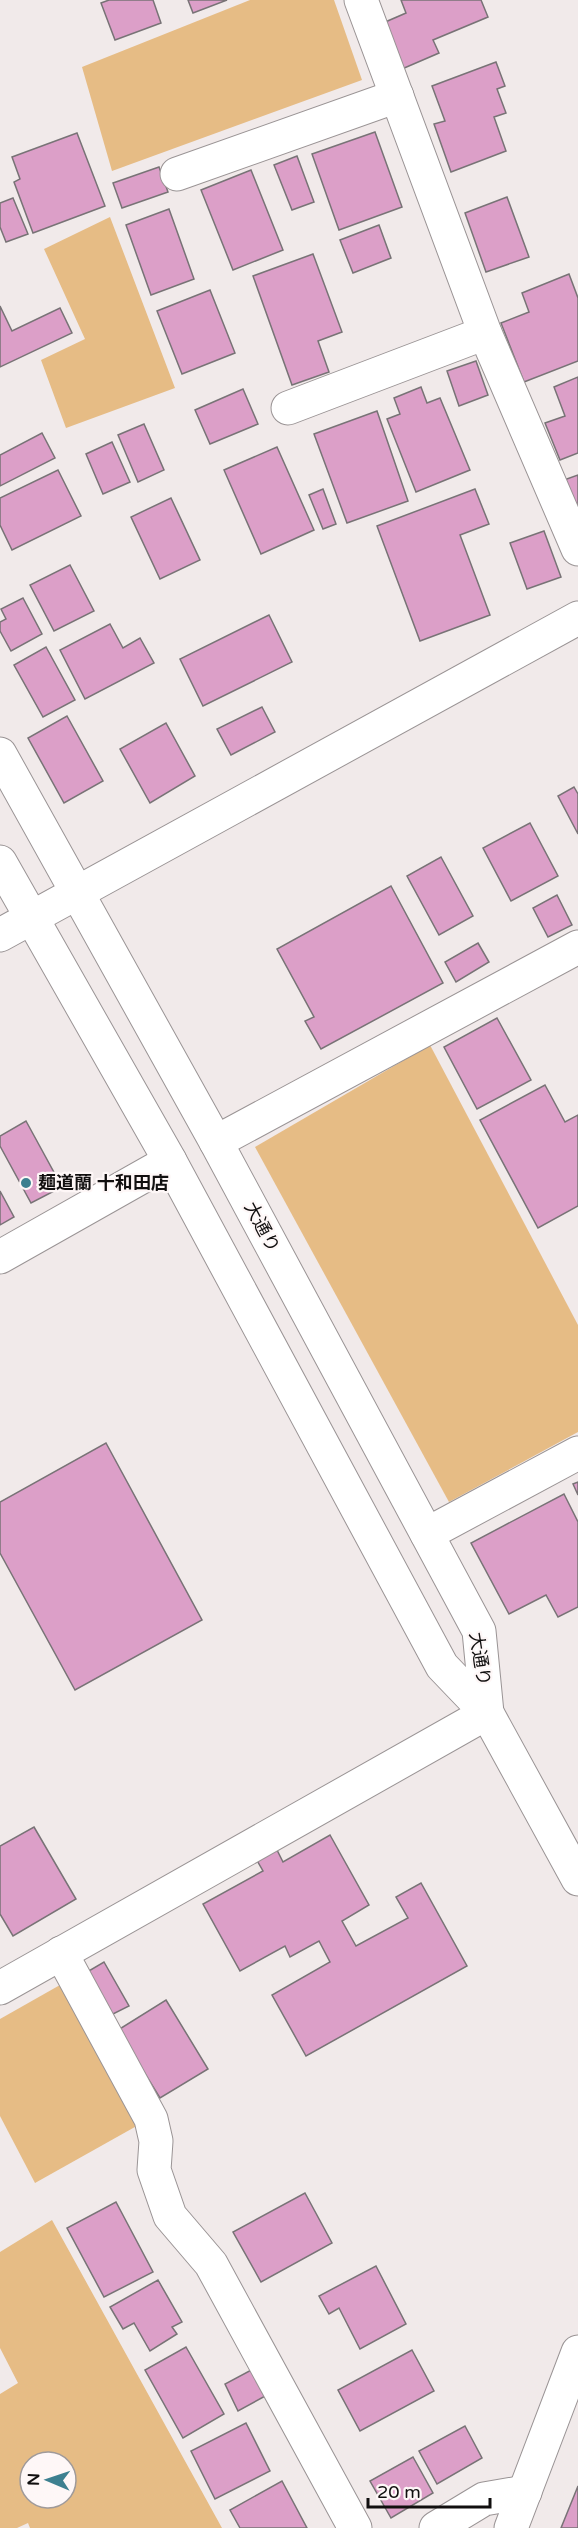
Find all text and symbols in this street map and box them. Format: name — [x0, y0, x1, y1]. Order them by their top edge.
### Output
place label: 麺道蘭 十和田店 — [38, 1172, 169, 1194]
marker: 麺道蘭 十和田店 — [19, 1176, 33, 1190]
street label: 大通り — [240, 1198, 284, 1256]
street label: 大通り — [465, 1631, 495, 1687]
north arrow — [18, 2450, 78, 2510]
scale bar — [368, 2471, 490, 2509]
text: N — [24, 2473, 44, 2486]
text: 20 m — [377, 2481, 421, 2503]

